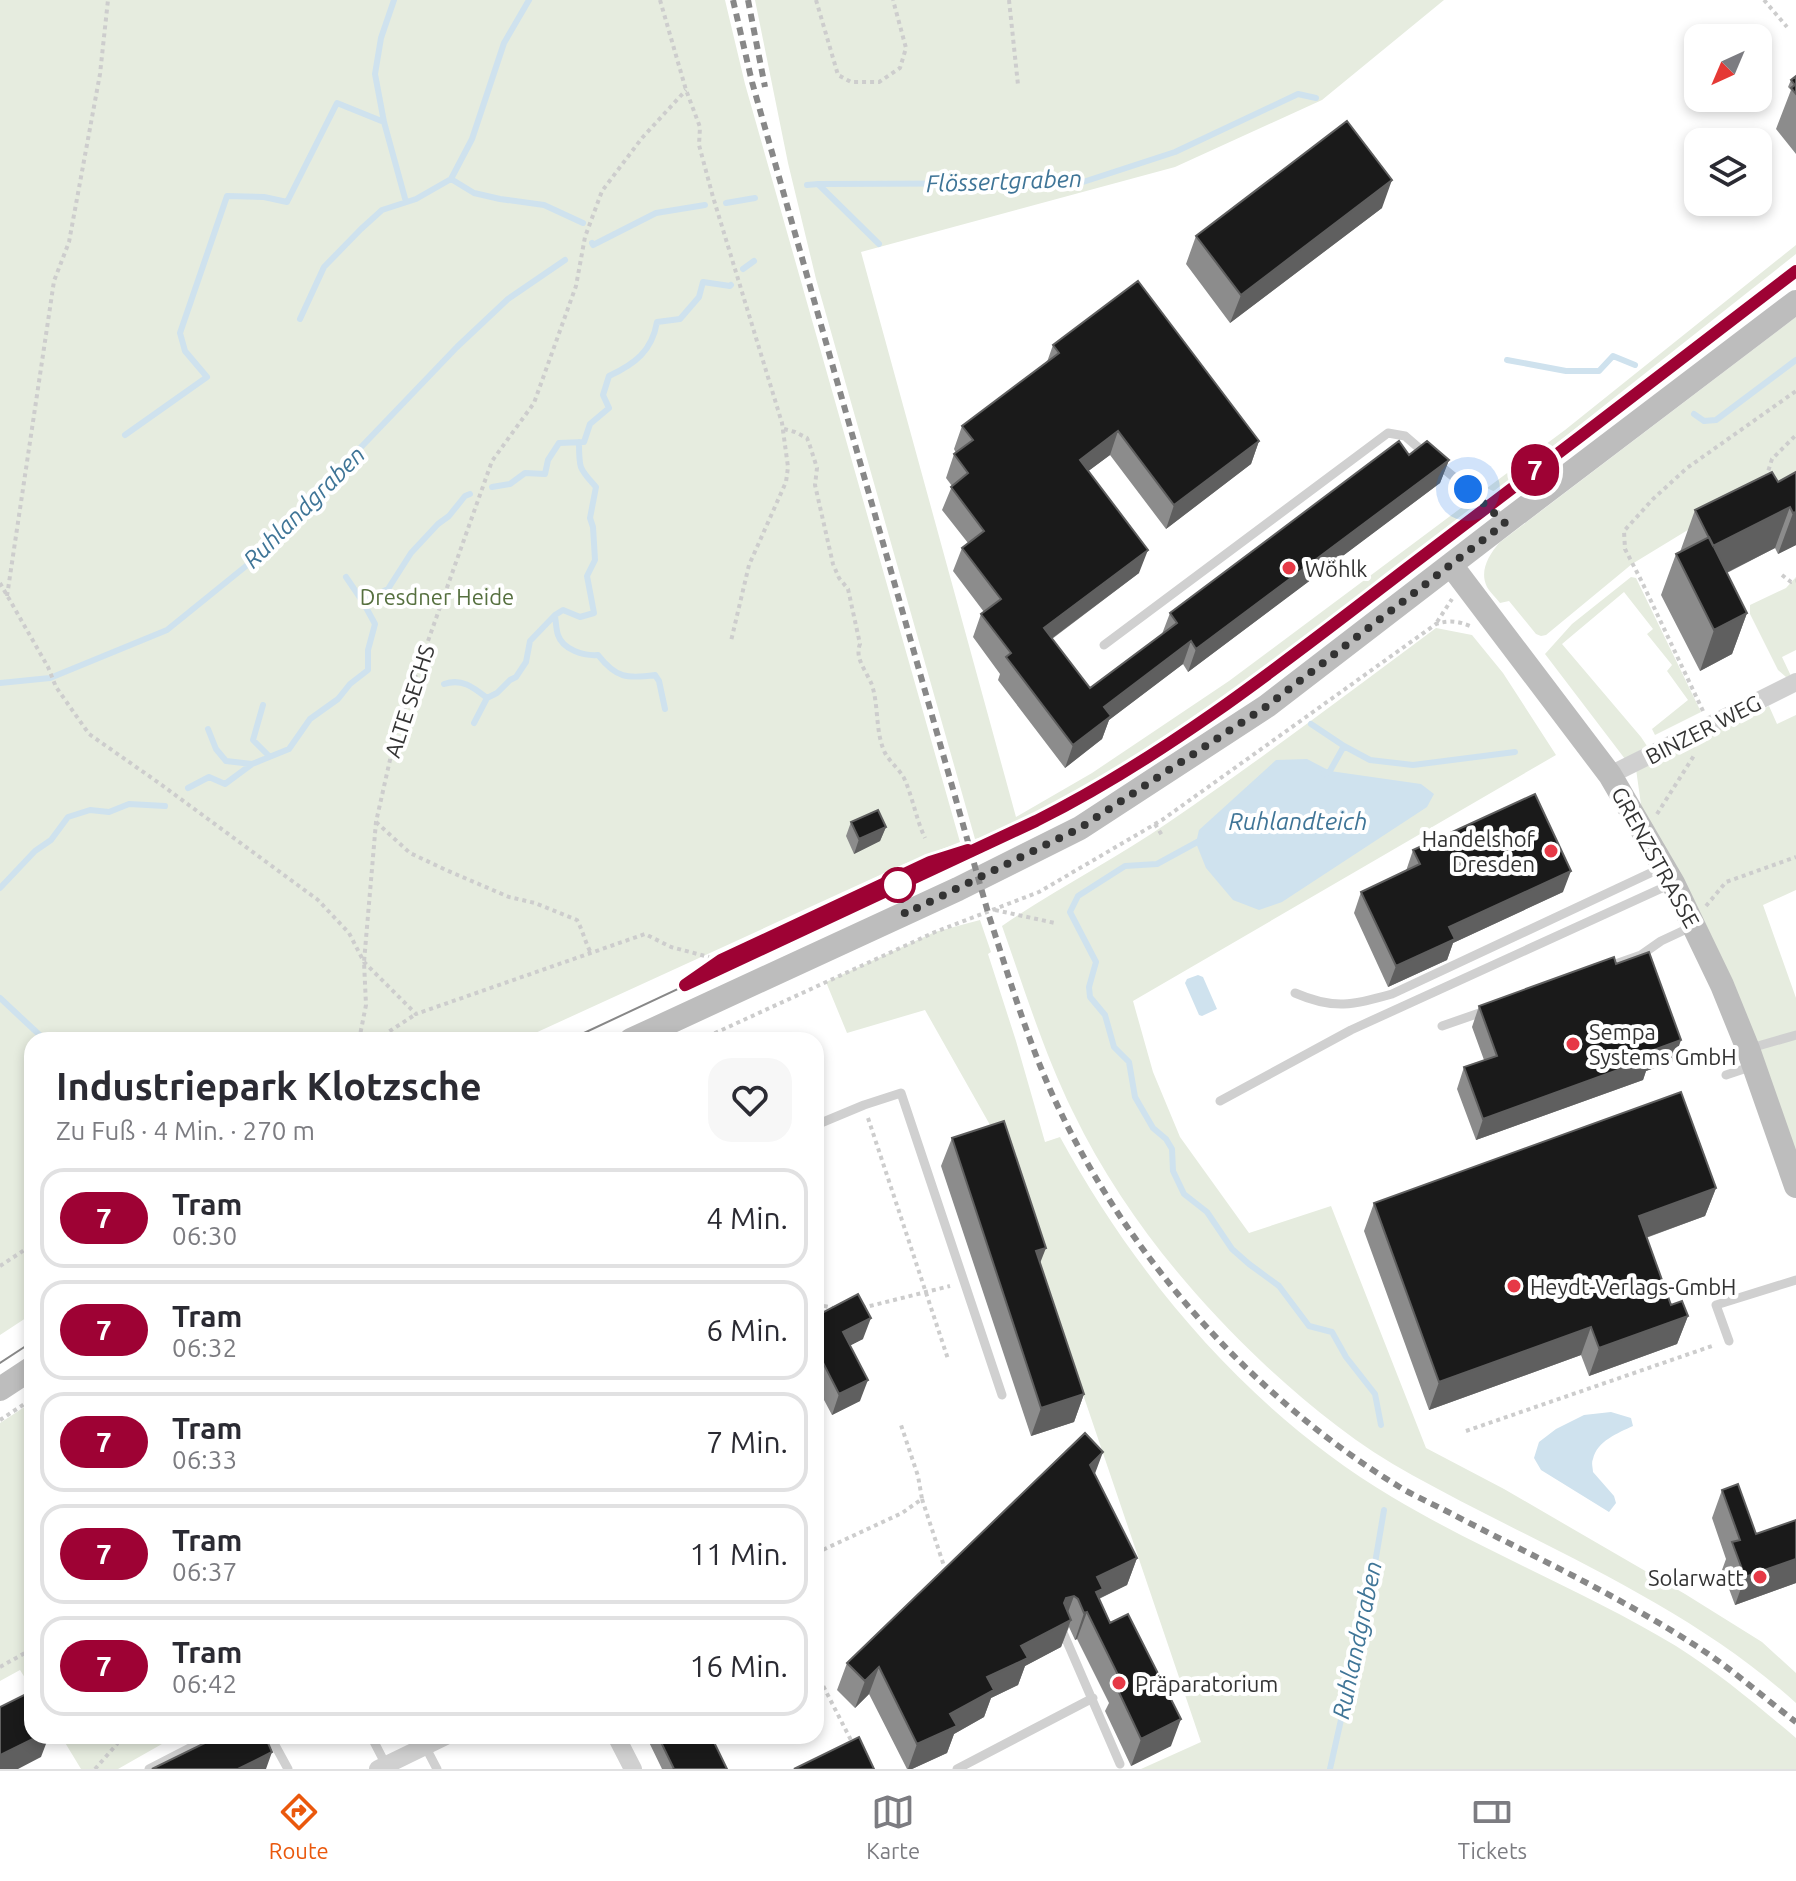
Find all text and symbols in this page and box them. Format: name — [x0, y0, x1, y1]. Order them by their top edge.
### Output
north arrow — [1684, 24, 1772, 112]
map controls — [1684, 24, 1772, 216]
button: layers — [1684, 128, 1772, 216]
water label: Flössertgraben — [925, 165, 1083, 197]
water label: Ruhlandgraben — [238, 441, 370, 573]
line badge: 7 — [1509, 444, 1561, 496]
text: 7 — [1527, 454, 1543, 485]
your location — [1448, 469, 1488, 509]
place label: Wöhlk — [1305, 556, 1367, 581]
marker: Wöhlk — [1280, 559, 1298, 577]
park label: Dresdner Heide — [360, 584, 514, 609]
street label: ALTE SECHS — [379, 642, 439, 760]
street label: BINZER WEG — [1641, 689, 1765, 769]
street label: GRENZSTRASSE — [1607, 782, 1705, 932]
water label: Ruhlandteich — [1229, 808, 1367, 835]
place label: Handelshof Dresden — [1422, 826, 1536, 876]
marker: Handelshof Dresden — [1542, 842, 1560, 860]
unlabelled marker — [881, 868, 915, 902]
place label: Sempa Systems GmbH — [1589, 1019, 1737, 1069]
marker: Sempa Systems GmbH — [1564, 1035, 1582, 1053]
button: heart — [708, 1058, 792, 1142]
text: Industriepark Klotzsche — [56, 1065, 482, 1107]
text: Zu Fuß · 4 Min. · 270 m — [56, 1116, 315, 1145]
text: Tram — [172, 1187, 242, 1221]
text: 4 Min. — [706, 1201, 788, 1235]
text: 7 — [96, 1202, 112, 1233]
text: 06:30 — [172, 1221, 237, 1250]
place label: Heydt-Verlags-GmbH — [1530, 1274, 1736, 1299]
marker: Heydt-Verlags-GmbH — [1505, 1277, 1523, 1295]
text: Tram — [172, 1299, 242, 1333]
text: 6 Min. — [706, 1313, 788, 1347]
text: 7 — [96, 1314, 112, 1345]
text: 06:32 — [172, 1333, 237, 1362]
text: Tram — [172, 1411, 242, 1445]
text: 7 Min. — [706, 1425, 788, 1459]
text: 7 — [96, 1426, 112, 1457]
text: 06:33 — [172, 1445, 237, 1474]
text: Tram — [172, 1523, 242, 1557]
text: 11 Min. — [689, 1537, 788, 1571]
text: 7 — [96, 1538, 112, 1569]
text: 06:37 — [172, 1557, 237, 1586]
water label: Ruhlandgraben — [1327, 1559, 1387, 1721]
place label: Solarwatt — [1648, 1565, 1744, 1590]
marker: Solarwatt — [1751, 1568, 1769, 1586]
text: Tram — [172, 1635, 242, 1669]
text: 16 Min. — [689, 1649, 788, 1683]
text: 7 — [96, 1650, 112, 1681]
text: 06:42 — [172, 1669, 237, 1698]
place label: Präparatorium — [1135, 1671, 1278, 1696]
marker: Präparatorium — [1110, 1674, 1128, 1692]
tab: Route — [269, 1790, 329, 1863]
tab: Karte — [866, 1790, 920, 1863]
tab: Tickets — [1458, 1790, 1527, 1863]

